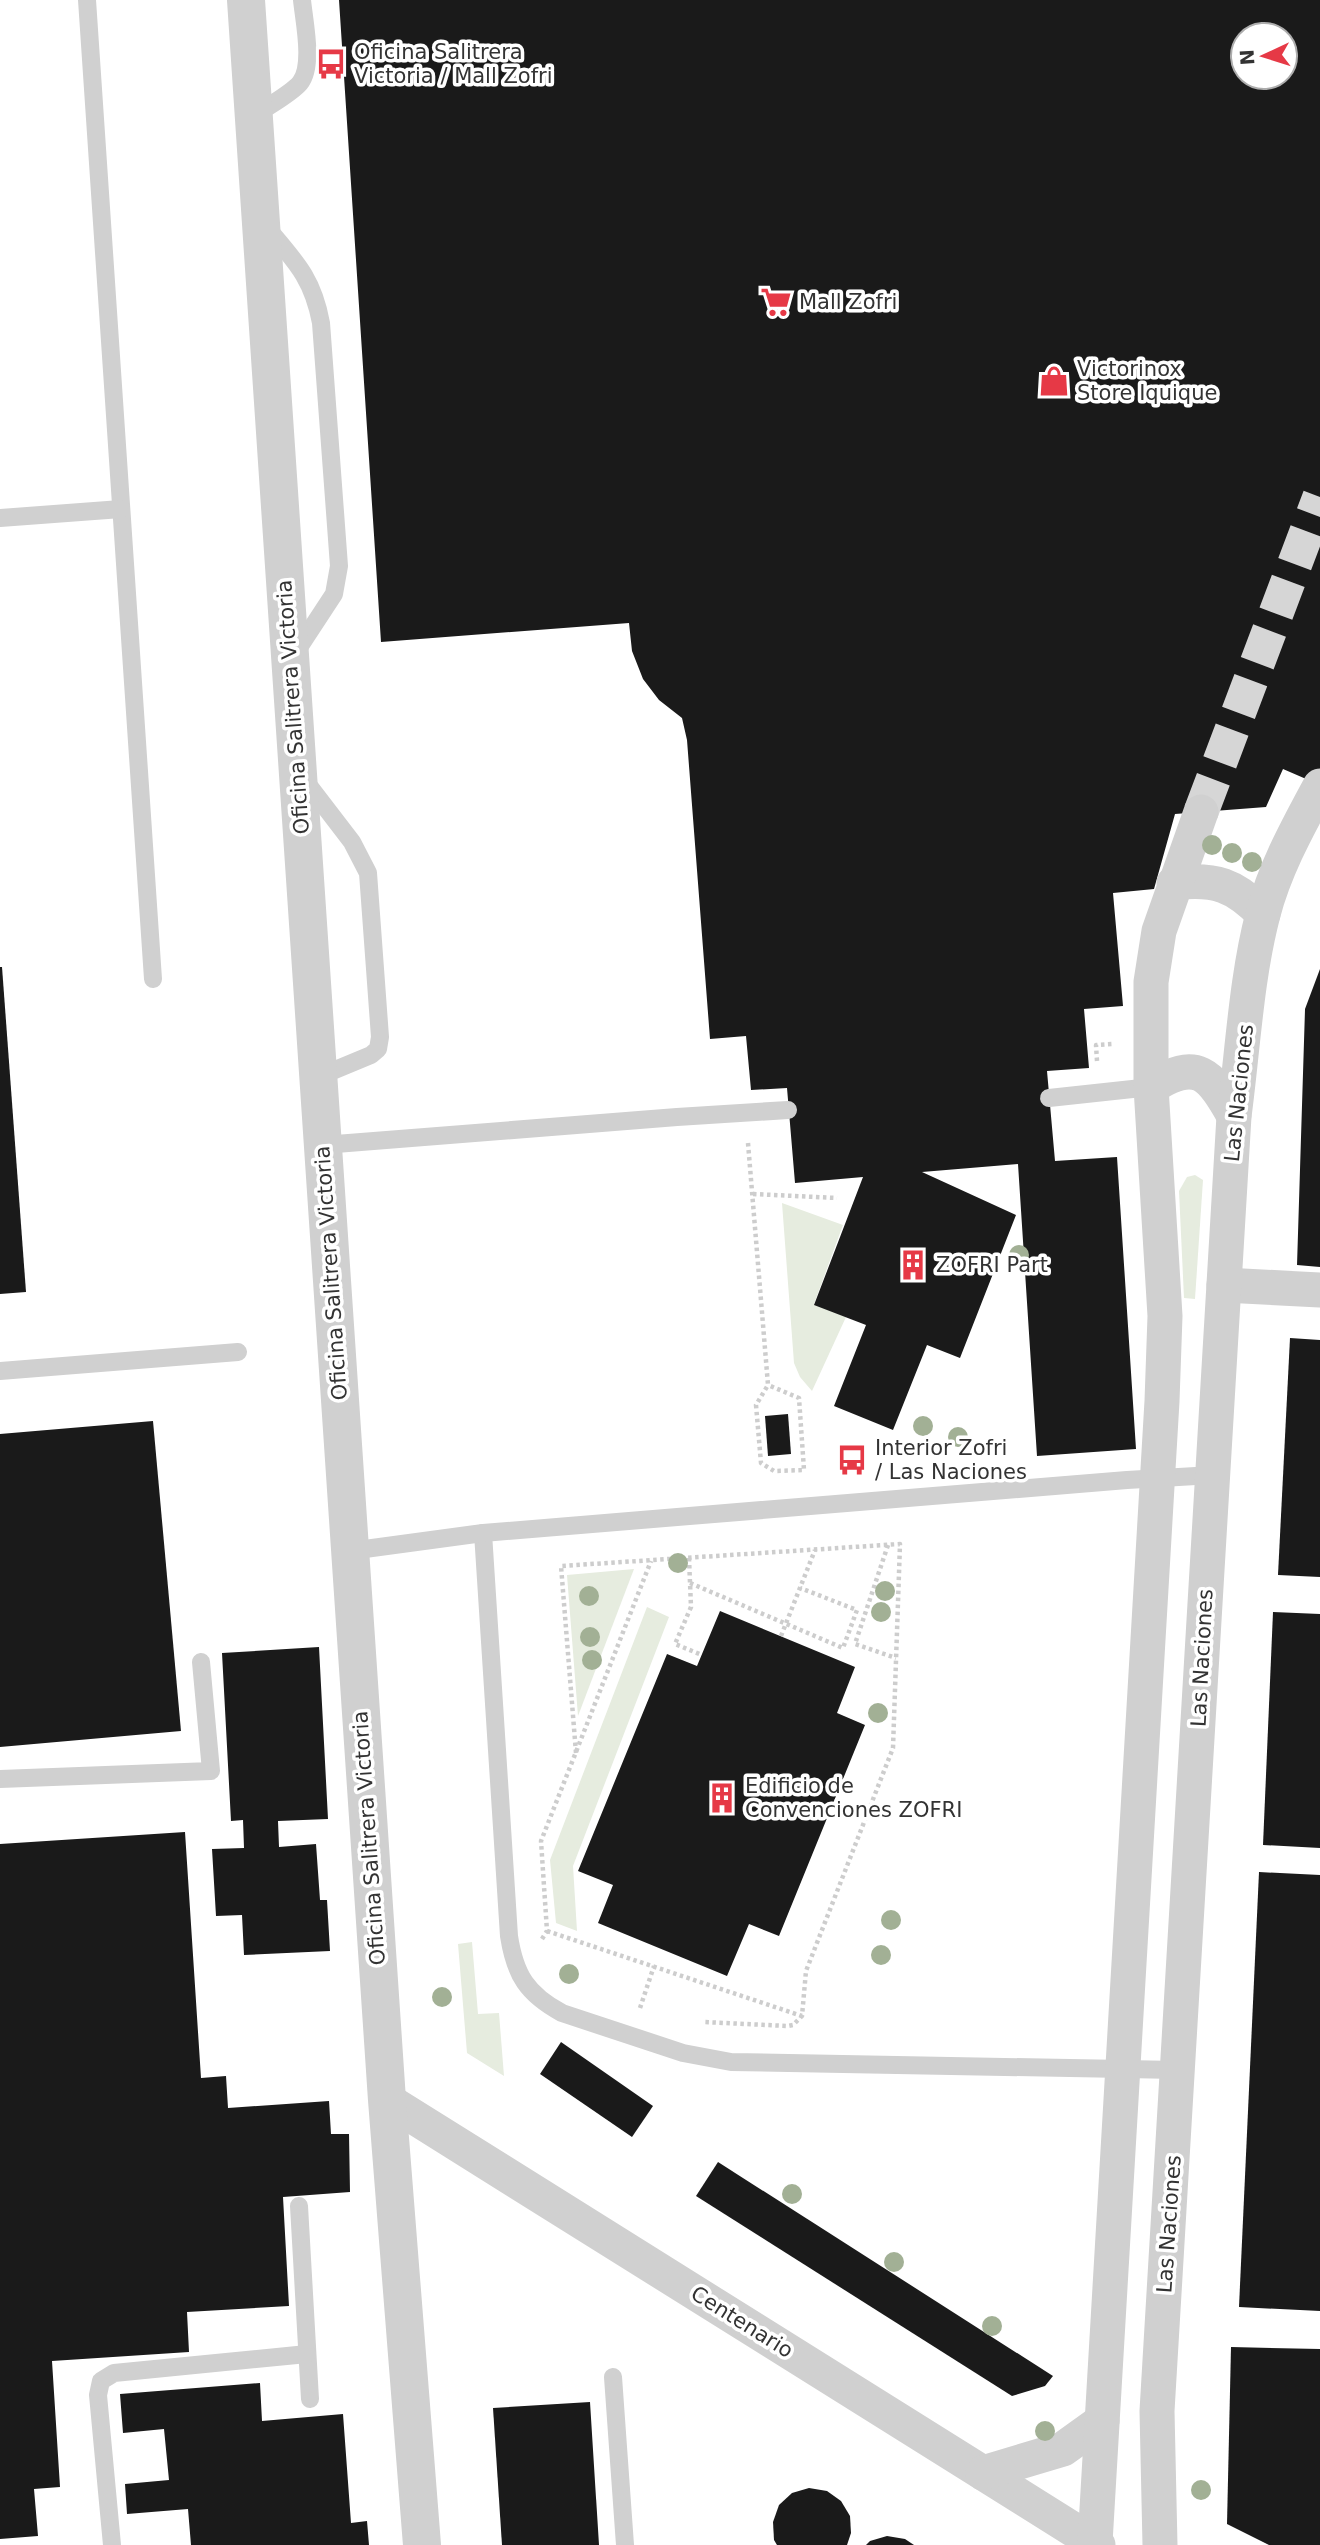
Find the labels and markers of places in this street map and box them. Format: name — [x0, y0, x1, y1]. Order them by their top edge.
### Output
place label: Oficina Salitrera Victoria / Mall Zofri — [354, 40, 553, 88]
bus stop icon: Oficina Salitrera Victoria / Mall Zofri — [314, 47, 348, 81]
supermarket icon: Mall Zofri — [759, 285, 793, 319]
place label: Mall Zofri — [799, 290, 897, 314]
place label: Victorinox Store Iquique — [1077, 357, 1217, 405]
shop icon: Victorinox Store Iquique — [1037, 364, 1071, 398]
building icon: ZOFRI Part — [896, 1248, 930, 1282]
place label: ZOFRI Part — [936, 1253, 1048, 1277]
place label: Interior Zofri / Las Naciones — [875, 1436, 1027, 1484]
bus stop icon: Interior Zofri / Las Naciones — [835, 1443, 869, 1477]
place label: Edificio de Convenciones ZOFRI — [745, 1774, 962, 1822]
building icon: Edificio de Convenciones ZOFRI — [705, 1781, 739, 1815]

